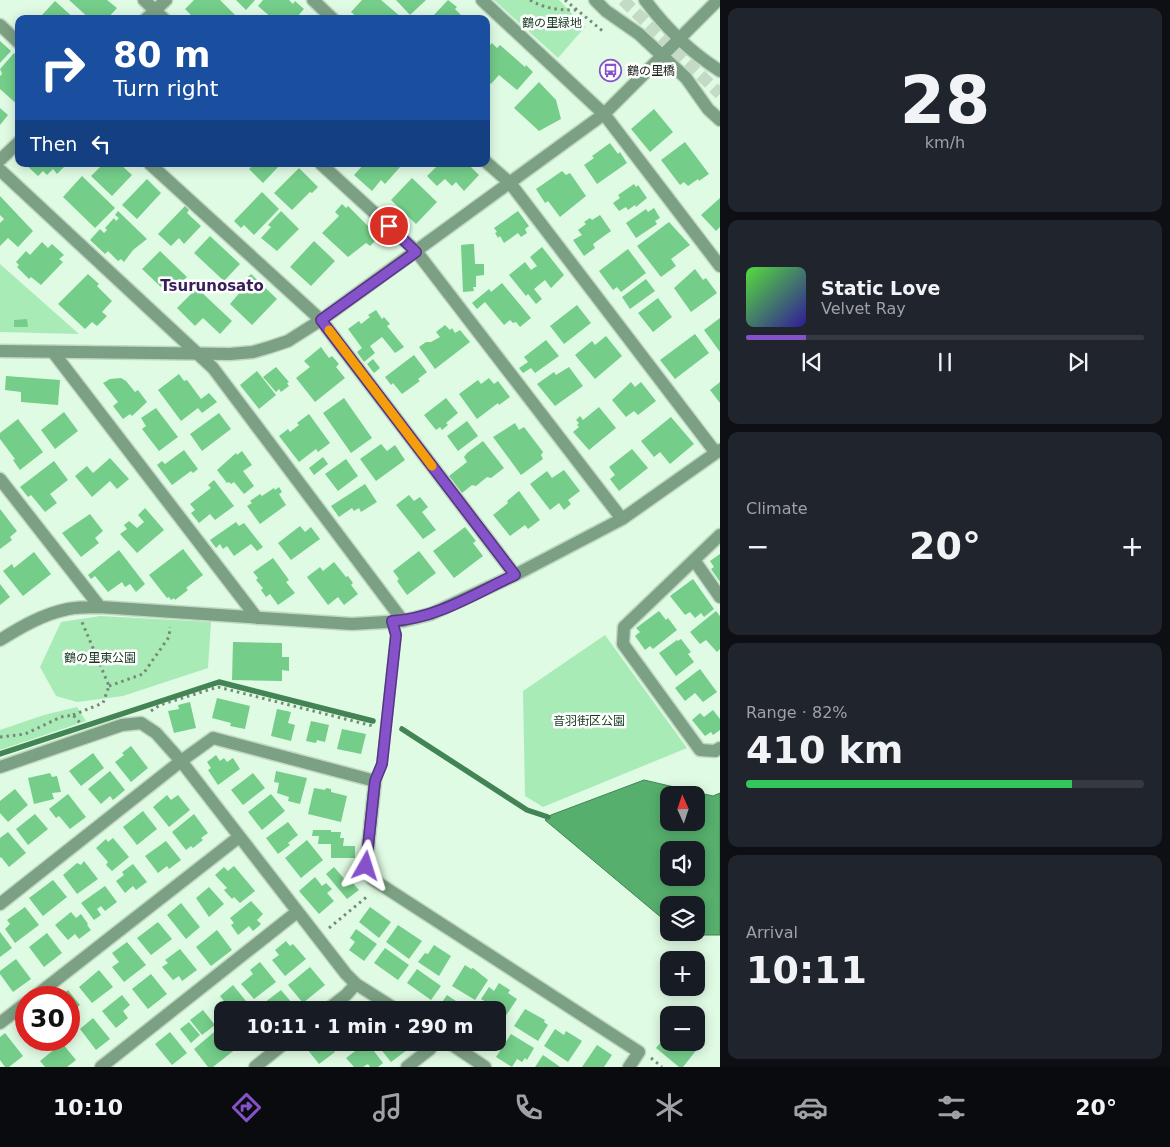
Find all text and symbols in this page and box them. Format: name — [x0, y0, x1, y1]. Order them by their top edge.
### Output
park label: 鶴の里緑地 — [522, 16, 582, 30]
icon: right — [30, 35, 95, 100]
text: 80 m — [113, 35, 210, 75]
bus stop icon: 鶴の里橋 — [599, 59, 623, 83]
text: 28 — [900, 63, 990, 138]
place label: 鶴の里橋 — [627, 64, 675, 78]
text: Turn right — [113, 76, 218, 101]
icon: left — [87, 130, 115, 158]
text: Then — [30, 133, 77, 155]
text: km/h — [925, 133, 965, 152]
pin — [368, 205, 410, 247]
icon: arrive — [375, 212, 403, 240]
district label: Tsurunosato — [160, 277, 264, 295]
text: Static Love — [821, 277, 941, 299]
text: Velvet Ray — [821, 299, 906, 318]
icon: previous — [798, 348, 826, 376]
icon: pause — [931, 348, 959, 376]
icon: next — [1064, 348, 1092, 376]
text: Climate — [746, 499, 808, 518]
text: 20° — [909, 524, 981, 568]
text: − — [746, 530, 769, 563]
text: + — [1121, 530, 1144, 563]
park label: 鶴の里東公園 — [64, 651, 136, 665]
text: Range · 82% — [746, 703, 848, 722]
park label: 音羽街区公園 — [553, 714, 625, 728]
text: 410 km — [746, 728, 903, 772]
north arrow — [660, 786, 705, 831]
map controls — [660, 786, 705, 1051]
position arrow — [339, 839, 391, 891]
button: sound — [660, 841, 705, 886]
button: layers — [660, 896, 705, 941]
text: Arrival — [746, 923, 798, 942]
text: 10:11 — [746, 948, 867, 992]
button: + — [660, 951, 705, 996]
speed limit sign: 30 — [15, 986, 80, 1051]
button: − — [660, 1006, 705, 1051]
text: 10:11 · 1 min · 290 m — [246, 1015, 474, 1037]
icon: directions — [229, 1090, 264, 1125]
icon: music — [370, 1090, 405, 1125]
icon: phone — [511, 1090, 546, 1125]
icon: climate — [652, 1090, 687, 1125]
icon: car — [793, 1090, 828, 1125]
icon: filters — [934, 1090, 969, 1125]
text: 10:10 — [53, 1095, 123, 1120]
text: 20° — [1075, 1095, 1117, 1120]

